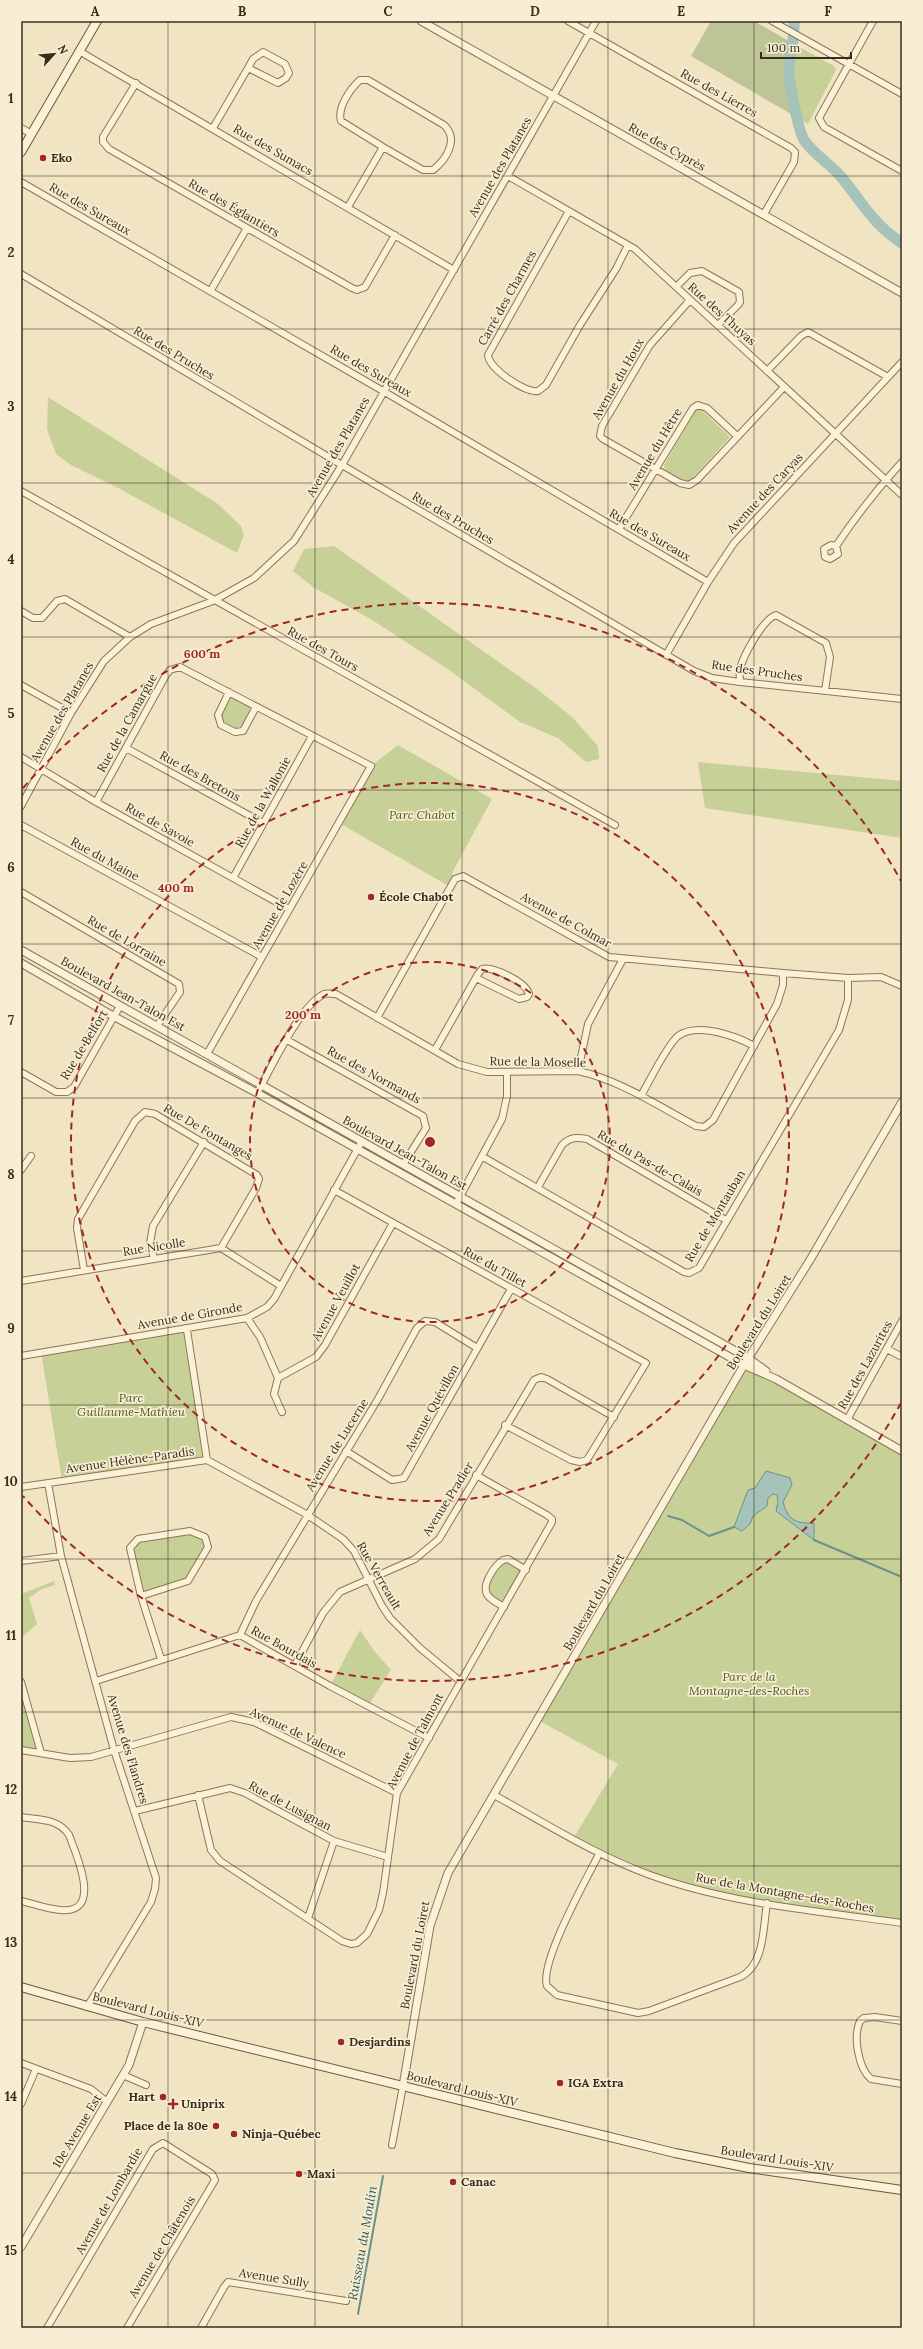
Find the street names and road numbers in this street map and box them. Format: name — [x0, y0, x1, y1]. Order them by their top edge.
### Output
street label: Rue des Lierres — [678, 65, 761, 120]
street label: Avenue des Platanes — [464, 114, 535, 220]
street label: Rue des Cyprès — [626, 119, 709, 174]
street label: Rue des Sumacs — [231, 121, 316, 179]
street label: Rue des Églantiers — [186, 175, 283, 240]
street label: Rue des Sureaux — [47, 179, 134, 238]
street label: Carré des Charmes — [474, 247, 539, 348]
street label: Rue des Thuyas — [685, 279, 760, 349]
street label: Rue des Pruches — [131, 322, 218, 383]
street label: Avenue du Houx — [588, 335, 647, 423]
street label: Rue des Sureaux — [328, 341, 415, 400]
street label: Avenue des Platanes — [302, 394, 373, 500]
street label: Avenue du Hêtre — [624, 405, 685, 493]
street label: Avenue des Caryas — [723, 449, 806, 537]
street label: Rue des Pruches — [410, 488, 497, 547]
street label: Rue des Sureaux — [607, 505, 694, 564]
street label: Rue des Tours — [285, 623, 362, 674]
street label: Rue des Pruches — [710, 657, 804, 684]
street label: Avenue des Platanes — [26, 659, 97, 765]
street label: Rue de la Camargue — [93, 670, 160, 775]
street label: Rue des Bretons — [157, 747, 244, 804]
street label: Rue de la Wallonie — [231, 753, 294, 850]
street label: Rue de Savoie — [123, 799, 198, 850]
street label: Rue du Maine — [68, 834, 143, 884]
street label: Avenue de Lozère — [248, 858, 311, 952]
street label: Avenue de Colmar — [517, 888, 615, 951]
street label: Rue de Lorraine — [85, 912, 170, 970]
street label: Boulevard Jean-Talon Est — [58, 953, 189, 1034]
street label: Rue de Belfort — [57, 1007, 111, 1083]
street label: Rue des Normands — [325, 1043, 424, 1107]
street label: Rue de la Moselle — [489, 1053, 587, 1070]
street label: Rue De Fontanges — [161, 1100, 256, 1163]
street label: Boulevard Jean-Talon Est — [340, 1112, 471, 1193]
street label: Rue du Pas-de-Calais — [595, 1126, 706, 1199]
street label: Rue de Montauban — [681, 1167, 748, 1264]
street label: Rue Nicolle — [122, 1234, 187, 1259]
street label: Rue du Tillet — [461, 1243, 530, 1290]
street label: Avenue Veuillot — [308, 1260, 363, 1344]
street label: Boulevard du Loiret — [723, 1271, 794, 1372]
street label: Avenue de Gironde — [135, 1299, 244, 1332]
street label: Rue des Lazurites — [834, 1317, 895, 1412]
street label: Avenue Quévillon — [401, 1362, 462, 1455]
street label: Avenue de Lucerne — [301, 1395, 371, 1495]
street label: Avenue Hélène-Paradis — [64, 1443, 196, 1476]
street label: Avenue Pradier — [418, 1458, 477, 1539]
street label: Rue Verreault — [354, 1539, 405, 1613]
street label: Boulevard du Loiret — [560, 1550, 628, 1653]
street label: Rue Bourdais — [248, 1622, 320, 1671]
street label: Avenue de Talmont — [382, 1690, 446, 1792]
street label: Avenue des Flandres — [104, 1691, 152, 1806]
street label: Avenue de Valence — [247, 1703, 349, 1762]
street label: Rue de Lusignan — [246, 1777, 334, 1834]
street label: Rue de la Montagne-des-Roches — [695, 1869, 876, 1916]
street label: Boulevard du Loiret — [397, 1899, 432, 2010]
street label: Boulevard Louis-XIV — [91, 1988, 206, 2031]
street label: Boulevard Louis-XIV — [405, 2067, 520, 2110]
street label: 10e Avenue Est — [49, 2091, 105, 2170]
street label: Boulevard Louis-XIV — [720, 2142, 836, 2175]
street label: Avenue de Lombardie — [71, 2144, 145, 2258]
street label: Avenue de Châtenois — [125, 2192, 198, 2302]
street label: Avenue Sully — [237, 2264, 311, 2291]

